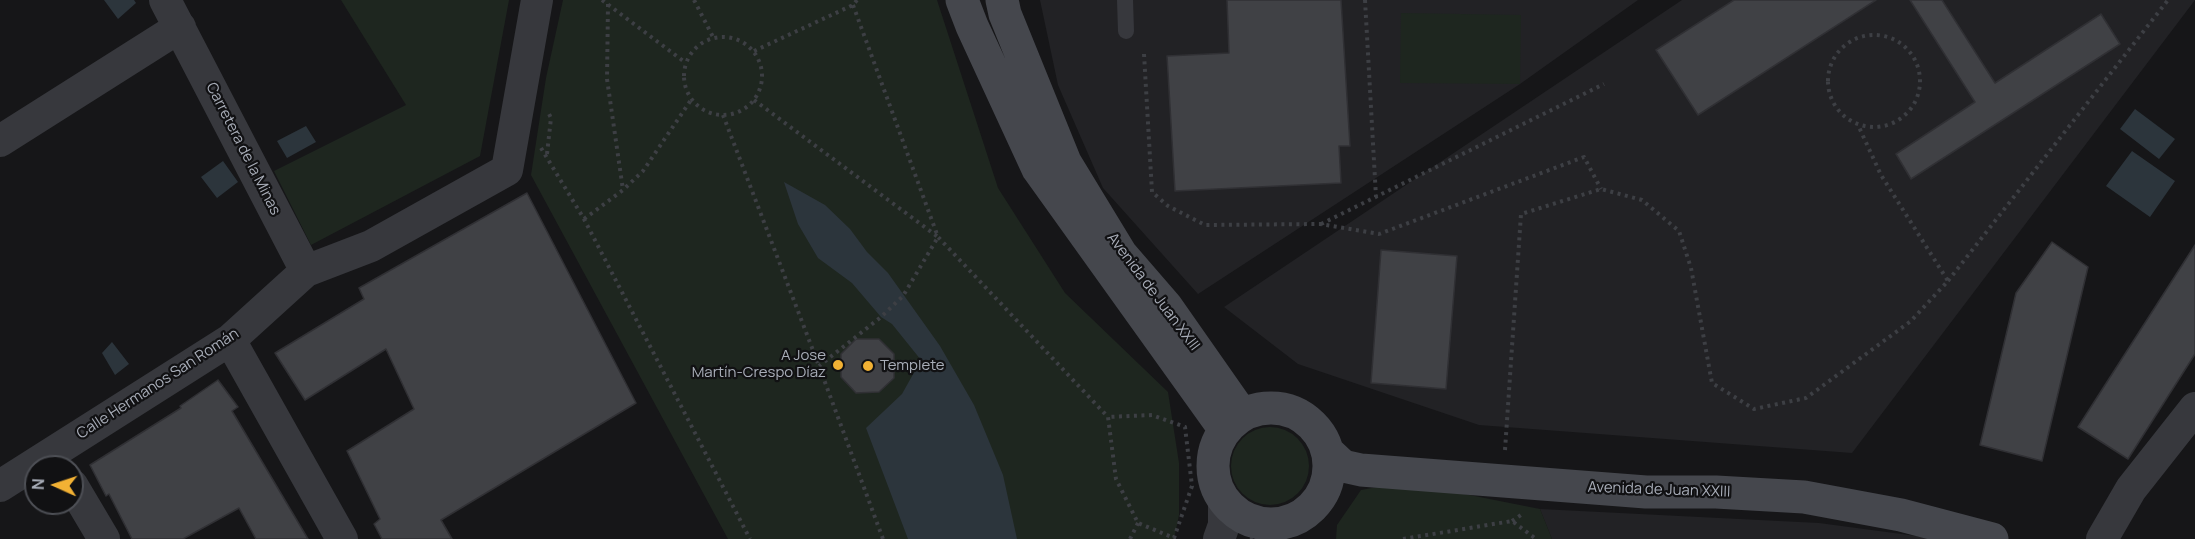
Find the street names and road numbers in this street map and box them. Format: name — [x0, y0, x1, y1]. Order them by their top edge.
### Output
street label: Carretera de la Minas — [202, 80, 284, 218]
street label: Avenida de Juan XXIII — [1103, 230, 1203, 354]
street label: Calle Hermanos San Román — [74, 325, 242, 443]
street label: Avenida de Juan XXIII — [1587, 479, 1731, 501]

